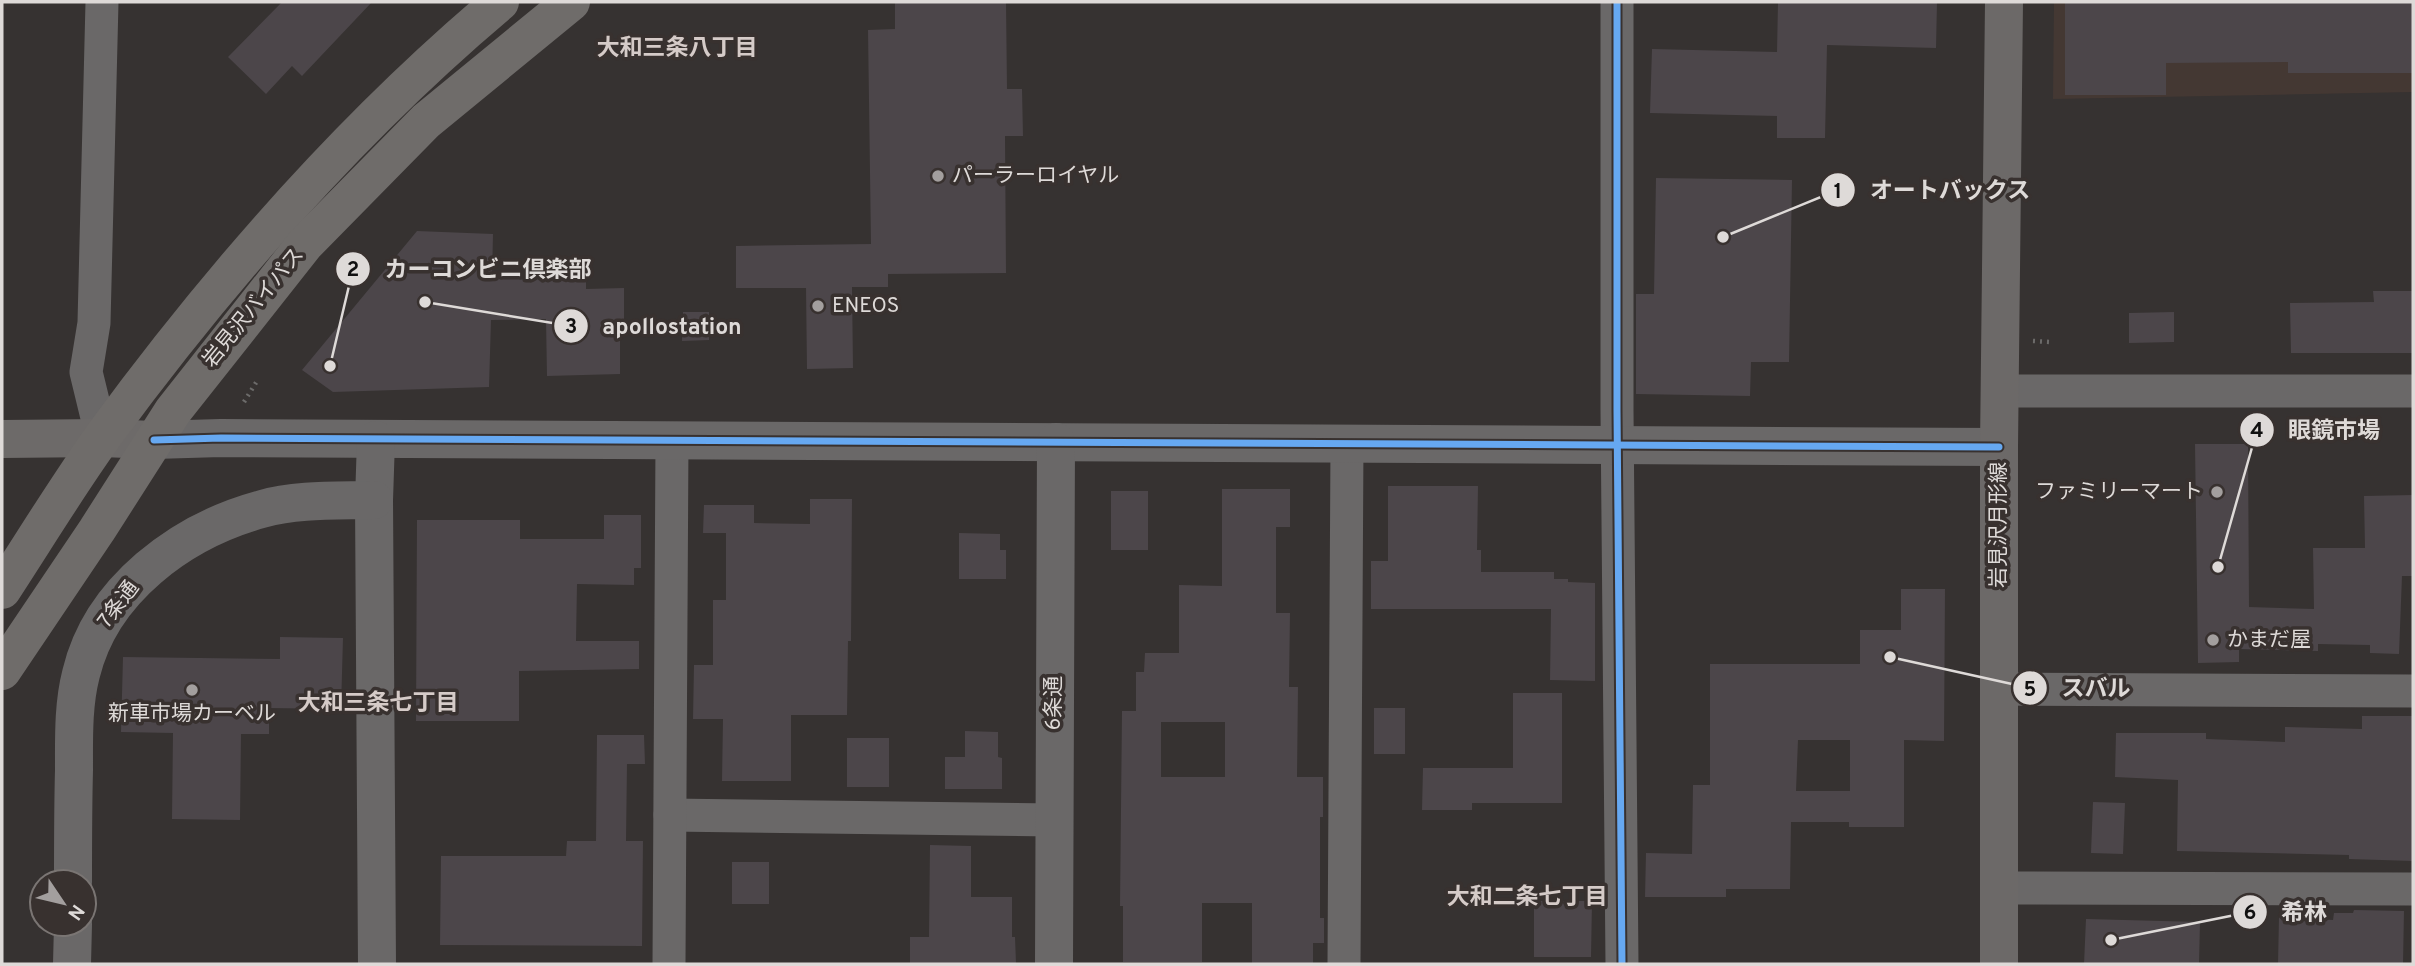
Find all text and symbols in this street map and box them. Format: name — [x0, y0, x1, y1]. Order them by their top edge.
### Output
district label: 大和三条八丁目 — [597, 35, 758, 64]
place label: パーラーロイヤル — [952, 163, 1119, 190]
marker: パーラーロイヤル — [930, 168, 946, 184]
callout: オートバックス — [1821, 168, 2045, 212]
text: オートバックス — [1870, 178, 2030, 207]
text: 1 — [1834, 179, 1842, 206]
street label: 岩見沢バイパス — [197, 243, 311, 373]
callout: カーコンビニ倶楽部 — [336, 247, 606, 291]
text: 2 — [347, 257, 359, 284]
text: カーコンビニ倶楽部 — [385, 257, 592, 286]
place label: ENEOS — [832, 293, 899, 320]
marker: ENEOS — [810, 298, 826, 314]
callout: apollostation — [553, 304, 756, 348]
text: 3 — [565, 314, 577, 341]
text: apollostation — [602, 314, 742, 343]
callout: 眼鏡市場 — [2239, 408, 2394, 452]
text: 4 — [2250, 418, 2264, 445]
text: 眼鏡市場 — [2288, 418, 2380, 447]
street label: 岩見沢月形線 — [1986, 462, 2013, 588]
place label: ファミリーマート — [2035, 479, 2203, 506]
marker: ファミリーマート — [2209, 484, 2225, 500]
street label: 7条通 — [92, 576, 146, 634]
place label: かまだ屋 — [2227, 627, 2311, 654]
marker: かまだ屋 — [2205, 632, 2221, 648]
callout: スバル — [2012, 666, 2144, 710]
street label: 6条通 — [1041, 676, 1068, 730]
text: スバル — [2062, 676, 2131, 705]
text: 5 — [2024, 677, 2036, 704]
marker: 新車市場カーベル — [184, 682, 200, 698]
district label: 大和三条七丁目 — [298, 690, 459, 719]
place label: 新車市場カーベル — [108, 701, 276, 728]
north arrow — [28, 868, 98, 938]
district label: 大和二条七丁目 — [1447, 884, 1608, 913]
callout: 希林 — [2232, 890, 2341, 934]
text: N — [62, 899, 89, 924]
text: 6 — [2244, 900, 2256, 927]
text: 希林 — [2281, 900, 2327, 929]

